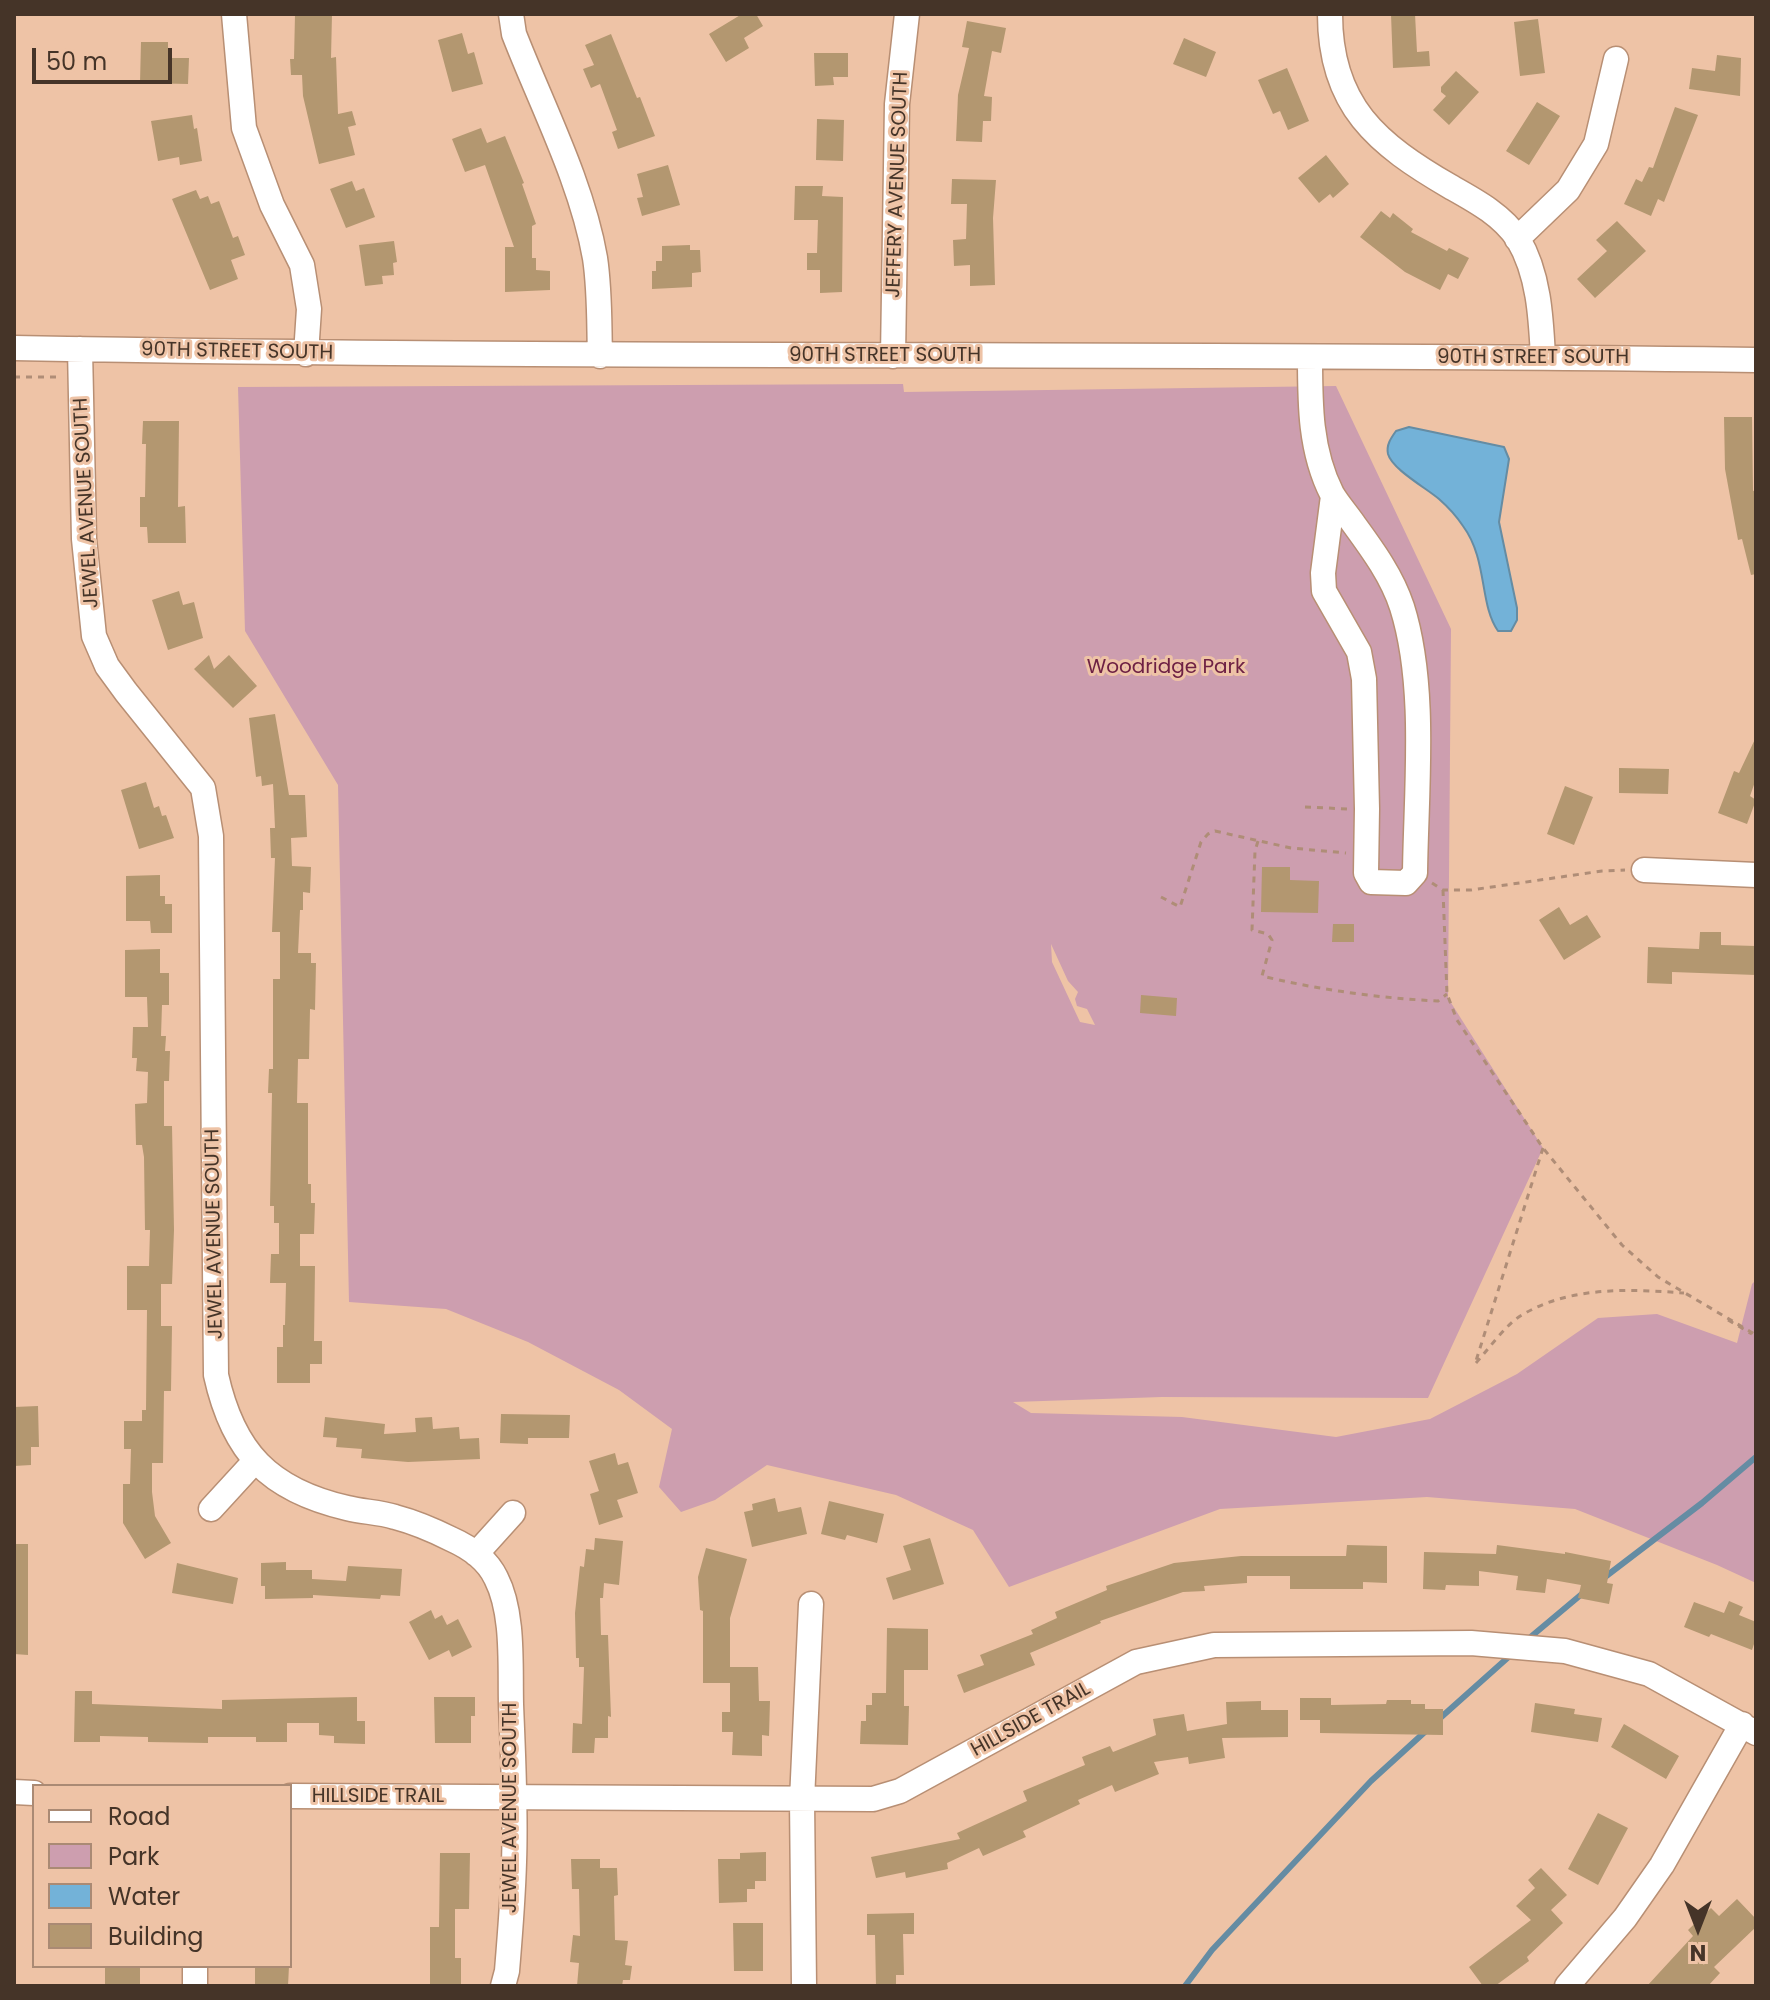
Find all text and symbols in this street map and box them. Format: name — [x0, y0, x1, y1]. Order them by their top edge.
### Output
scale bar — [36, 32, 176, 82]
text: 50 m — [46, 45, 107, 78]
street label: JEFFERY AVENUE SOUTH — [882, 71, 914, 299]
street label: 90TH STREET SOUTH — [141, 338, 333, 366]
street label: 90TH STREET SOUTH — [789, 344, 981, 368]
street label: 90TH STREET SOUTH — [1437, 346, 1629, 370]
street label: JEWEL AVENUE SOUTH — [70, 397, 104, 609]
park label: Woodridge Park — [1087, 656, 1245, 680]
street label: JEWEL AVENUE SOUTH — [201, 1128, 229, 1340]
street label: HILLSIDE TRAIL — [967, 1677, 1095, 1763]
street label: JEWEL AVENUE SOUTH — [499, 1703, 523, 1913]
legend — [32, 1784, 292, 1968]
street label: HILLSIDE TRAIL — [312, 1785, 444, 1809]
text: Road — [108, 1800, 170, 1833]
text: Park — [108, 1840, 159, 1873]
text: Water — [108, 1880, 180, 1913]
north arrow — [1658, 1888, 1738, 1968]
text: Building — [108, 1920, 204, 1953]
text: N — [1690, 1937, 1706, 1968]

